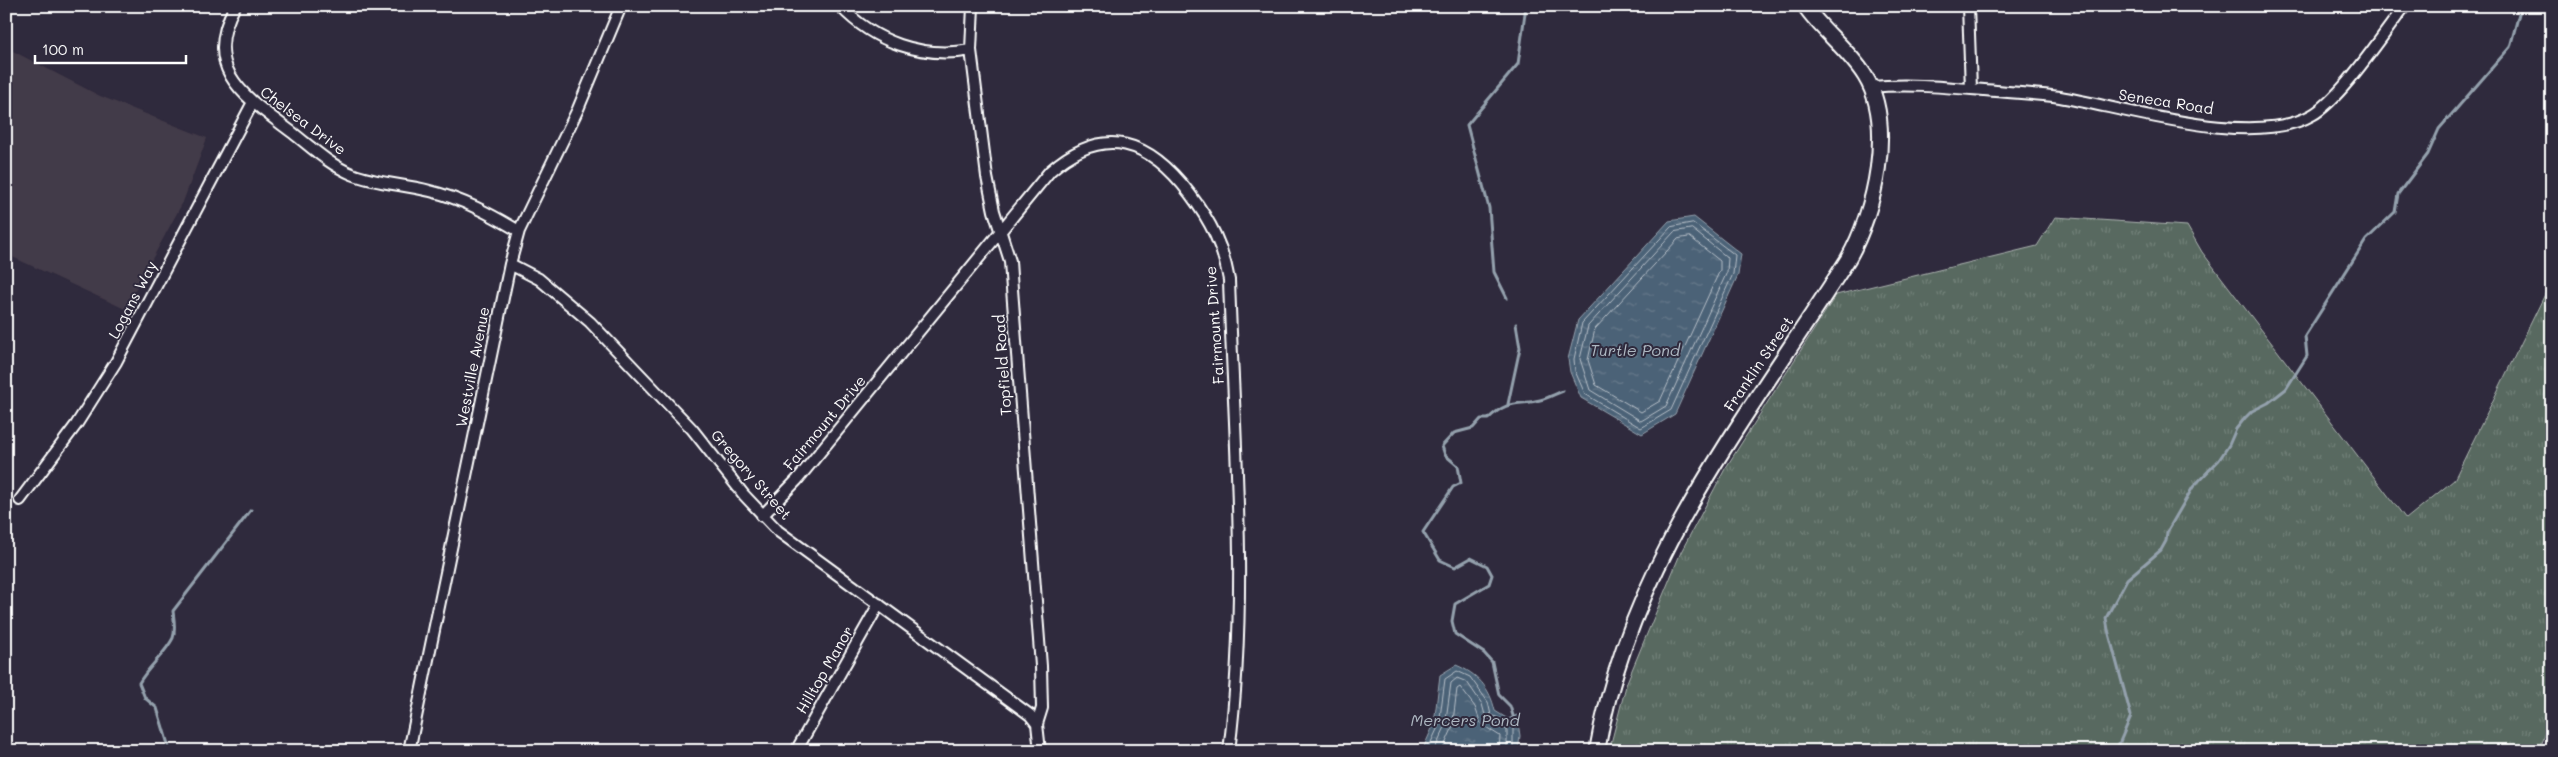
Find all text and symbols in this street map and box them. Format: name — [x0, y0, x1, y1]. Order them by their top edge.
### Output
scale bar — [35, 32, 186, 64]
text: 100 m — [42, 39, 84, 59]
street label: Chelsea Drive — [257, 81, 351, 159]
street label: Seneca Road — [2117, 84, 2215, 118]
street label: Logans Way — [103, 257, 161, 342]
street label: Fairmount Drive — [1200, 265, 1228, 385]
street label: Westville Avenue — [451, 305, 494, 429]
street label: Franklin Street — [1719, 312, 1797, 415]
street label: Topfield Road — [988, 314, 1016, 416]
water label: Turtle Pond — [1590, 339, 1681, 360]
street label: Fairmount Drive — [779, 371, 870, 474]
street label: Gregory Street — [707, 425, 797, 524]
street label: Hilltop Manor — [791, 622, 857, 717]
water label: Mercers Pond — [1410, 709, 1520, 730]

